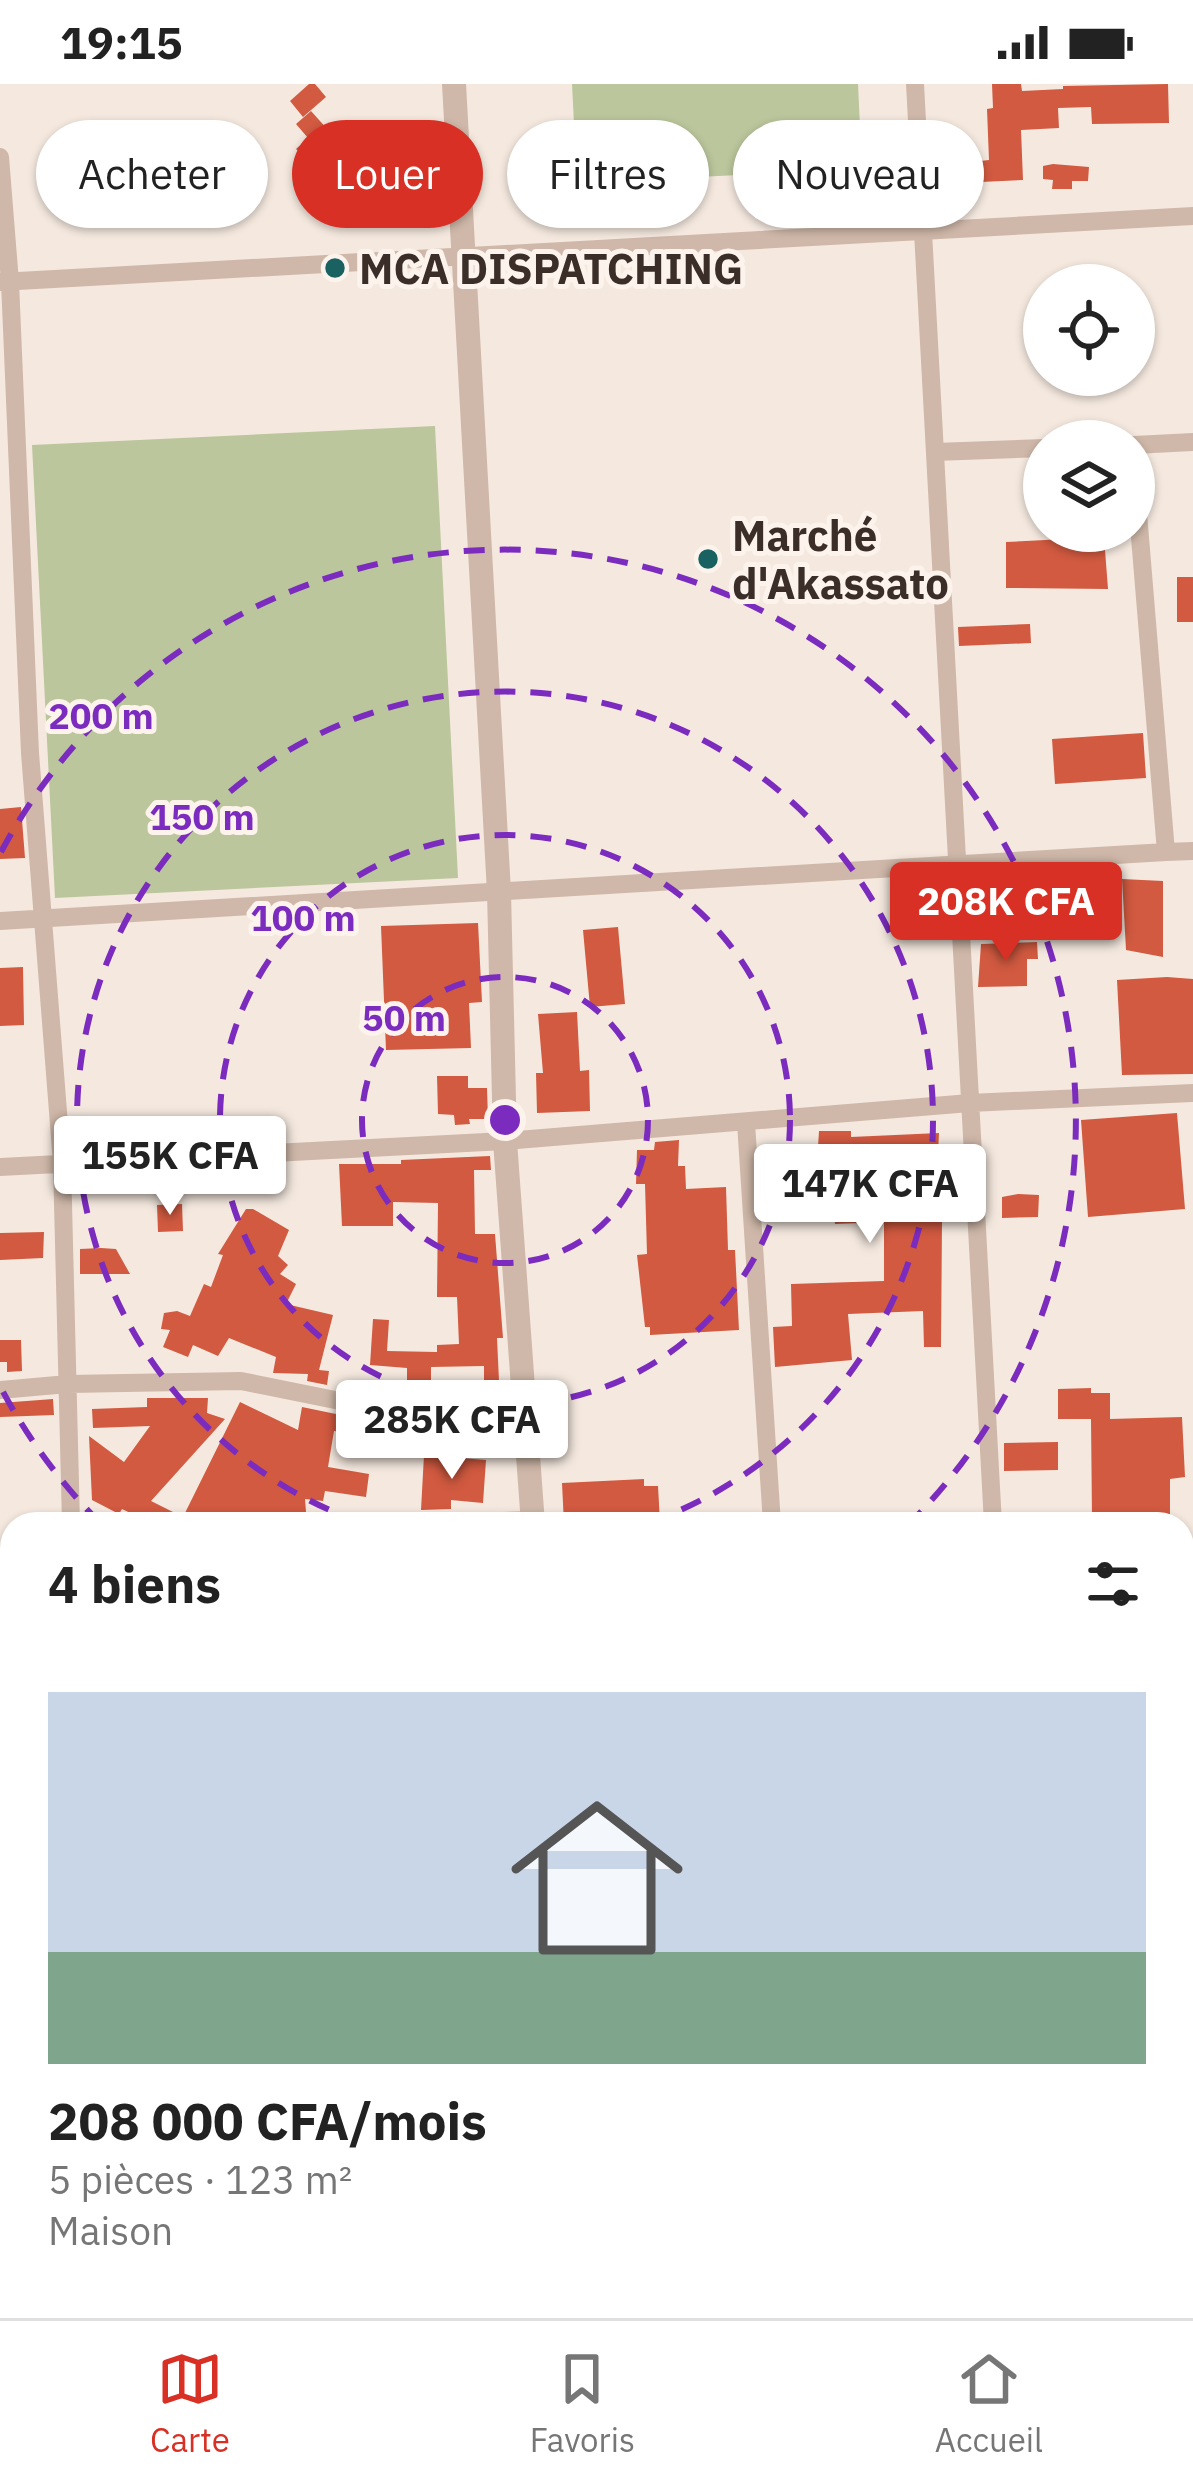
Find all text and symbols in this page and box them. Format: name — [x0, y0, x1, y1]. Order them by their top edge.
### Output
text: 19:15 — [60, 13, 183, 71]
chip: Acheter — [36, 120, 268, 228]
chip: Louer — [292, 120, 483, 228]
chip: Filtres — [507, 120, 709, 228]
chip: Nouveau — [733, 120, 984, 228]
place label: MCA DISPATCHING — [359, 241, 743, 296]
marker: MCA DISPATCHING — [322, 255, 348, 281]
map controls — [1023, 264, 1155, 552]
button: locate — [1023, 264, 1155, 396]
button: layers — [1023, 420, 1155, 552]
place label: Marché d'Akassato — [732, 508, 949, 611]
marker: Marché d'Akassato — [695, 546, 721, 572]
text: 200 m — [48, 692, 154, 739]
text: 150 m — [149, 793, 255, 840]
pin: 208K CFA — [882, 862, 1130, 964]
text: 208K CFA — [917, 875, 1095, 926]
text: 100 m — [250, 894, 356, 941]
text: 50 m — [362, 994, 446, 1041]
centre of rings — [484, 1099, 526, 1141]
pin: 155K CFA — [46, 1116, 294, 1218]
text: 155K CFA — [81, 1129, 259, 1180]
pin: 147K CFA — [746, 1144, 994, 1246]
text: 147K CFA — [781, 1157, 959, 1208]
pin: 285K CFA — [328, 1380, 576, 1482]
text: 285K CFA — [363, 1393, 541, 1444]
text: 4 biens — [48, 1551, 221, 1617]
icon: filters — [1080, 1551, 1146, 1617]
icon: home — [489, 1770, 705, 1986]
text: 208 000 CFA/mois — [48, 2088, 487, 2154]
text: 5 pièces · 123 m² — [48, 2154, 352, 2205]
text: Maison — [48, 2205, 173, 2256]
tab: Carte — [150, 2346, 230, 2461]
tab: Favoris — [530, 2346, 635, 2461]
tab: Accueil — [935, 2346, 1043, 2461]

